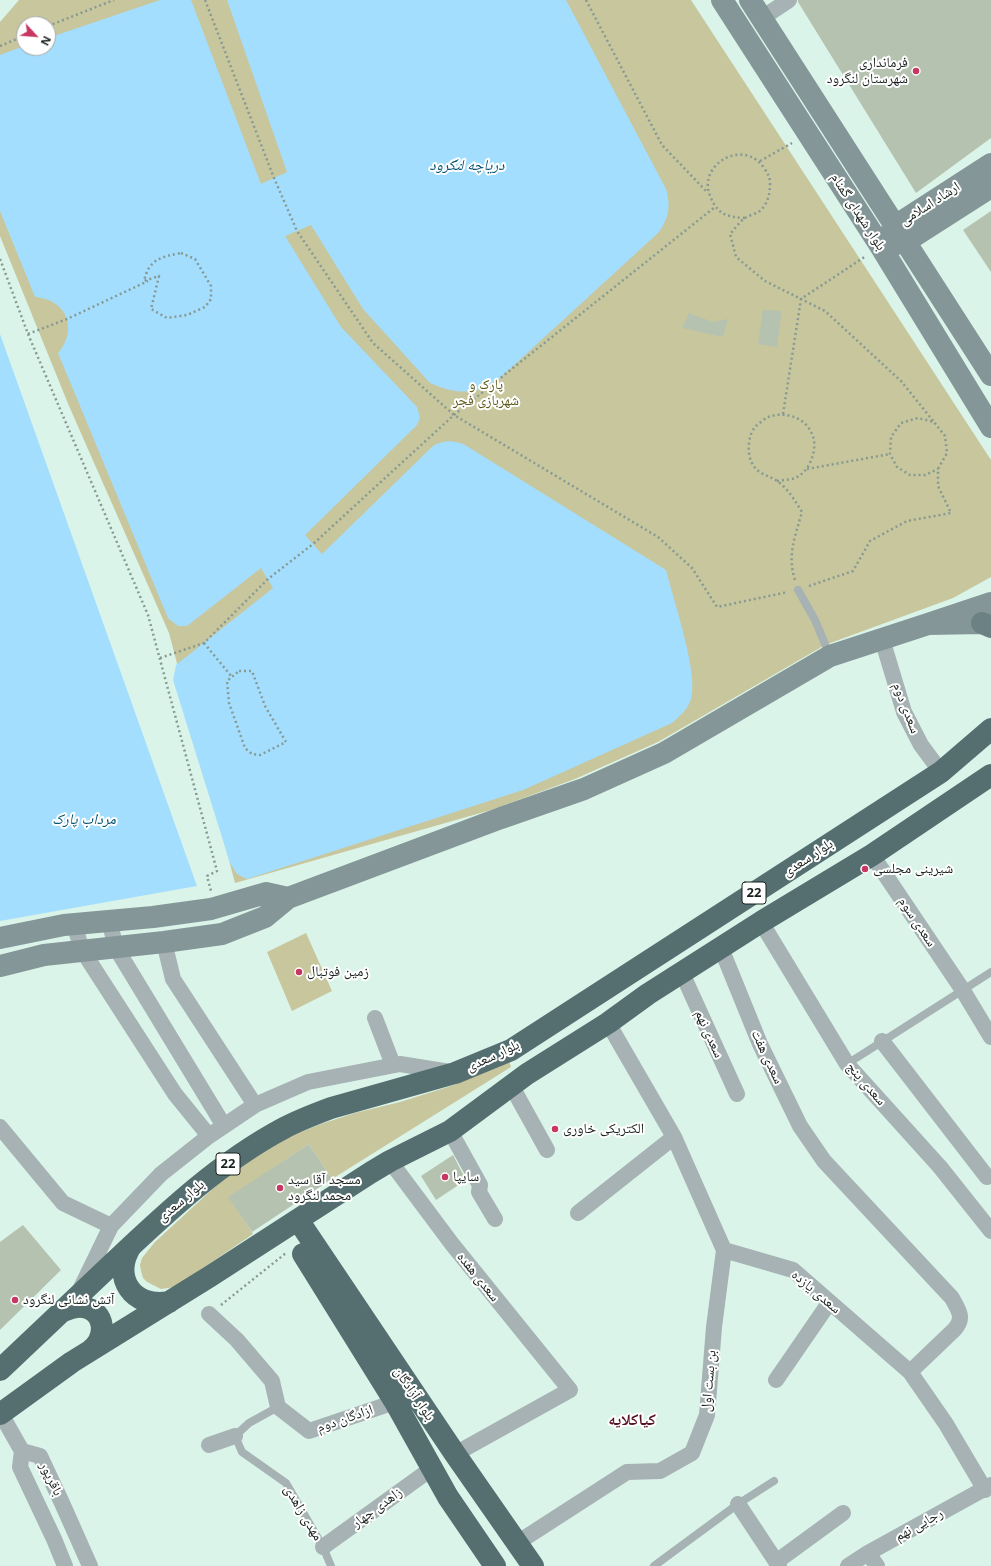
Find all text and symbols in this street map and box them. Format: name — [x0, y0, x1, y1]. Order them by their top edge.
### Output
north arrow — [16, 16, 56, 56]
text: N — [38, 34, 55, 48]
place label: فرمانداری شهرستان لنگرود — [827, 55, 908, 88]
marker: فرمانداری شهرستان لنگرود — [911, 66, 921, 76]
water label: دریاچه لنگرود — [430, 157, 504, 175]
street label: بلوار شهدای گمنام — [827, 170, 889, 254]
street label: ارشاد اسلامی — [897, 178, 963, 230]
park label: پارک و شهربازی فجر — [453, 377, 519, 410]
street label: سعدی دوم — [889, 680, 923, 736]
water label: مرداب پارک — [52, 811, 116, 829]
street label: بلوار سعدی — [780, 836, 836, 880]
place label: شیرینی مجلسی — [873, 861, 953, 877]
marker: شیرینی مجلسی — [860, 864, 870, 874]
road number: 22 — [742, 882, 766, 904]
street label: سعدی سوم — [894, 894, 940, 950]
place label: زمین فوتبال — [307, 964, 369, 980]
marker: زمین فوتبال — [294, 967, 304, 977]
street label: سعدی نهم — [691, 1008, 727, 1060]
street label: سعدی هفت — [747, 1027, 787, 1087]
street label: بلوار سعدی — [464, 1036, 522, 1076]
street label: سعدی پنج — [843, 1059, 889, 1109]
place label: الکتریکی خاوری — [563, 1121, 644, 1137]
marker: الکتریکی خاوری — [550, 1124, 560, 1134]
road number: 22 — [216, 1153, 240, 1175]
place label: سایپا — [453, 1169, 479, 1185]
place label: مسجد آقا سید محمد لنگرود — [288, 1172, 361, 1204]
marker: سایپا — [440, 1172, 450, 1182]
street label: بلوار سعدی — [154, 1176, 208, 1226]
marker: مسجد آقا سید محمد لنگرود — [275, 1183, 285, 1193]
street label: سعدی هفده — [453, 1249, 503, 1305]
street label: سعدی یازده — [788, 1267, 844, 1317]
place label: آتش نشانی لنگرود — [23, 1292, 114, 1308]
marker: آتش نشانی لنگرود — [10, 1295, 20, 1305]
street label: بن بست اول — [698, 1349, 720, 1413]
street label: بلوار آزادگان — [390, 1364, 438, 1424]
street label: ازادگان دوم — [315, 1402, 375, 1436]
district label: کیاکلایه — [608, 1410, 656, 1430]
street label: باقرپور — [36, 1459, 66, 1499]
street label: مهدی زاهدی — [280, 1482, 326, 1544]
street label: زاهدی چهار — [349, 1484, 405, 1532]
street label: رجایی نهم — [892, 1505, 946, 1545]

